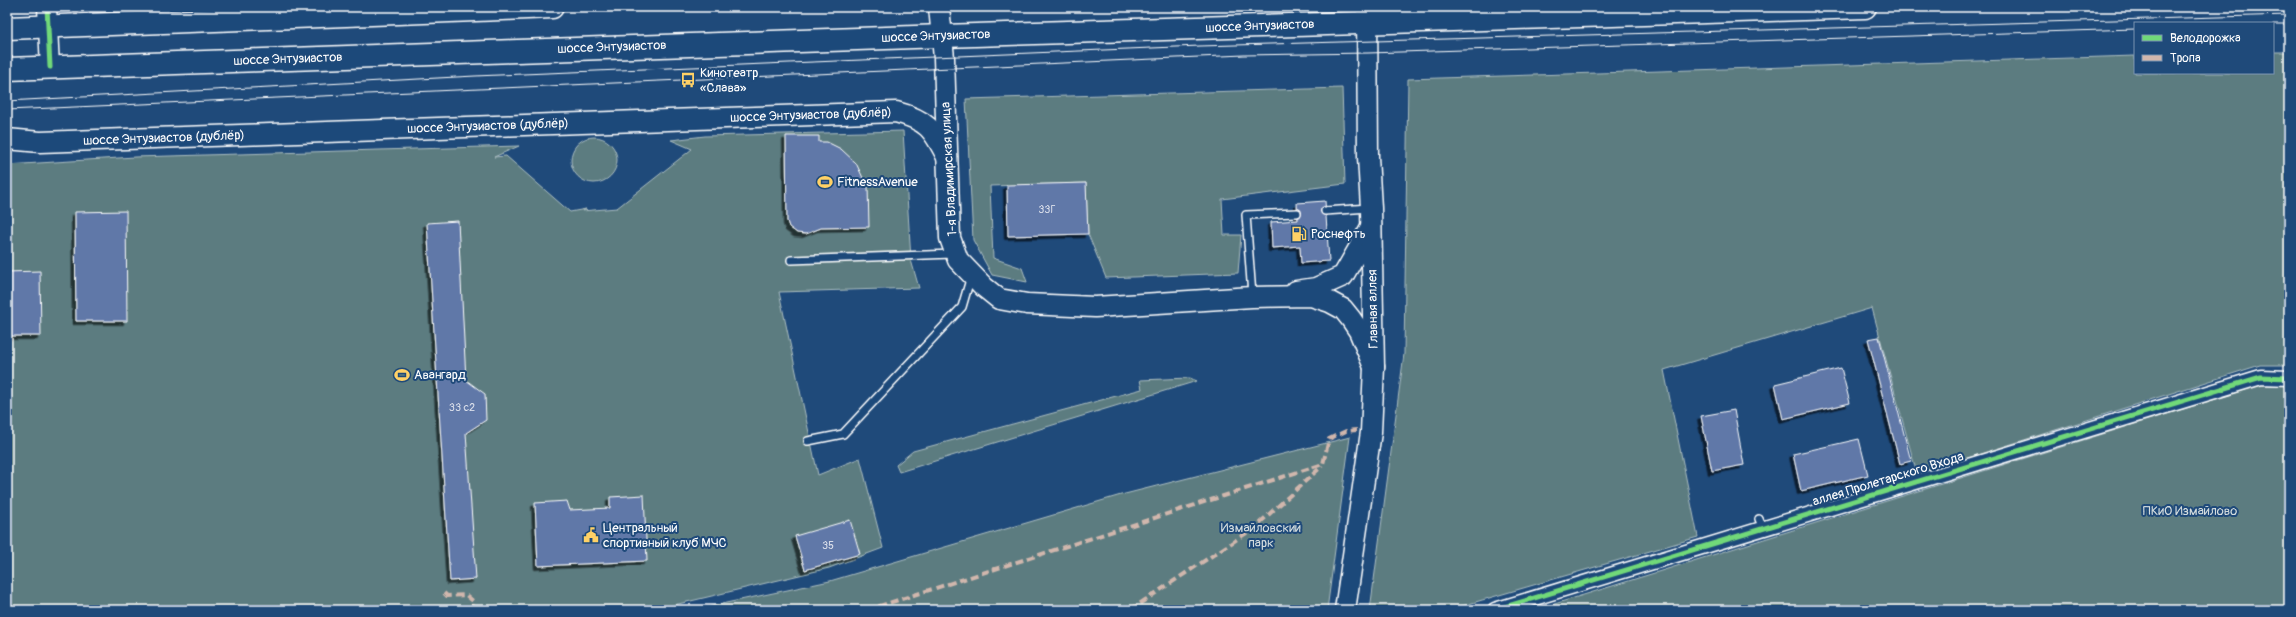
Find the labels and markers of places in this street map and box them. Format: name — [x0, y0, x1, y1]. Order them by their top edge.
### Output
place label: Кинотеатр «Слава» — [700, 65, 758, 96]
bus stop icon: Кинотеатр «Слава» — [679, 71, 697, 89]
sports icon: FitnessAvenue — [816, 173, 834, 191]
place label: FitnessAvenue — [837, 174, 918, 190]
fuel station icon: Роснефть — [1290, 225, 1308, 243]
place label: Роснефть — [1311, 226, 1366, 242]
sports icon: Авангард — [393, 366, 411, 384]
place label: Авангард — [414, 367, 466, 383]
place label: Центральный спортивный клуб МЧС — [603, 520, 727, 551]
public building icon: Центральный спортивный клуб МЧС — [582, 526, 600, 544]

